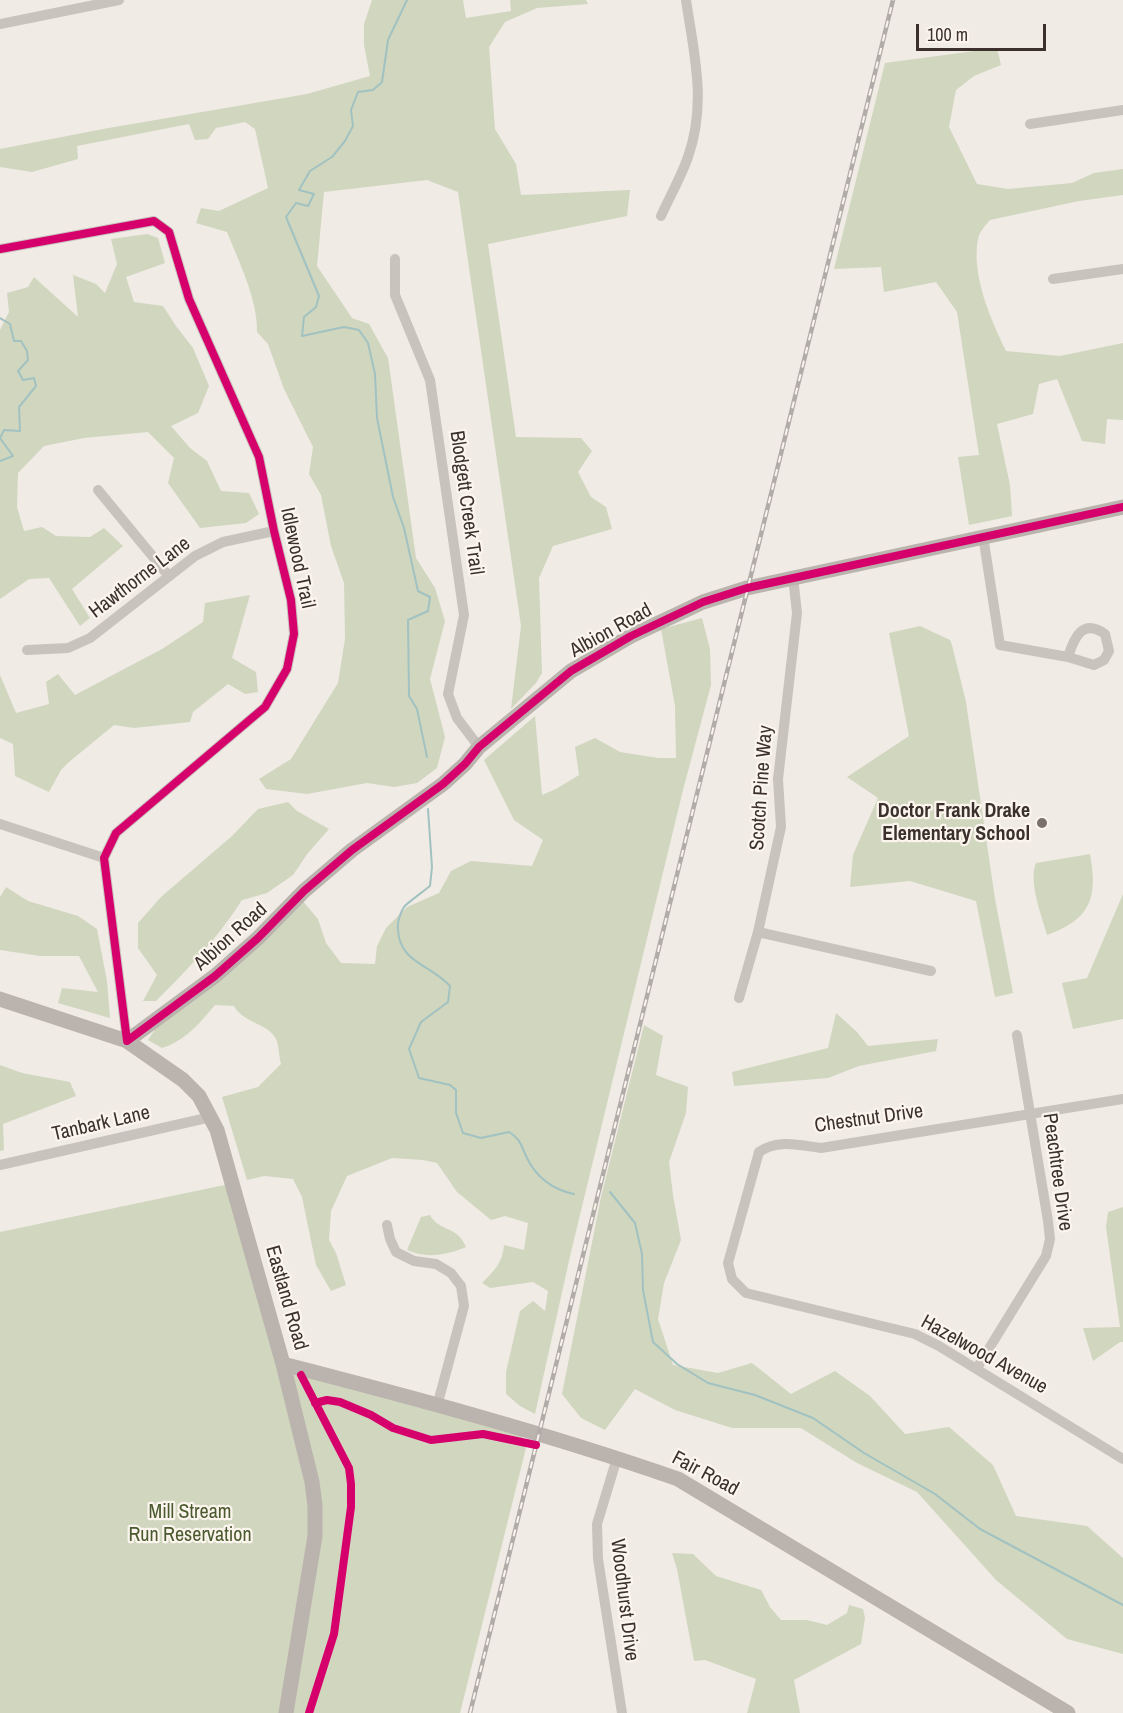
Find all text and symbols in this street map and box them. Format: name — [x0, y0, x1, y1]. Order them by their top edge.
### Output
scale bar — [919, 12, 1050, 50]
text: 100 m — [927, 22, 968, 47]
street label: Blodgett Creek Trail — [444, 429, 488, 577]
street label: Idlewood Trail — [275, 505, 319, 611]
street label: Hawthorne Lane — [85, 532, 195, 624]
street label: Albion Road — [566, 599, 656, 663]
street label: Scotch Pine Way — [746, 725, 778, 851]
place label: Doctor Frank Drake Elementary School — [878, 800, 1030, 847]
marker: Doctor Frank Drake Elementary School — [1035, 816, 1049, 830]
street label: Albion Road — [189, 898, 273, 976]
street label: Chestnut Drive — [813, 1100, 925, 1138]
street label: Tanbark Lane — [50, 1101, 152, 1147]
street label: Peachtree Drive — [1037, 1112, 1077, 1232]
street label: Eastland Road — [260, 1243, 312, 1353]
street label: Hazelwood Avenue — [917, 1310, 1051, 1400]
street label: Fair Road — [668, 1446, 742, 1502]
park label: Mill Stream Run Reservation — [128, 1501, 252, 1548]
street label: Woodhurst Drive — [605, 1538, 643, 1662]

